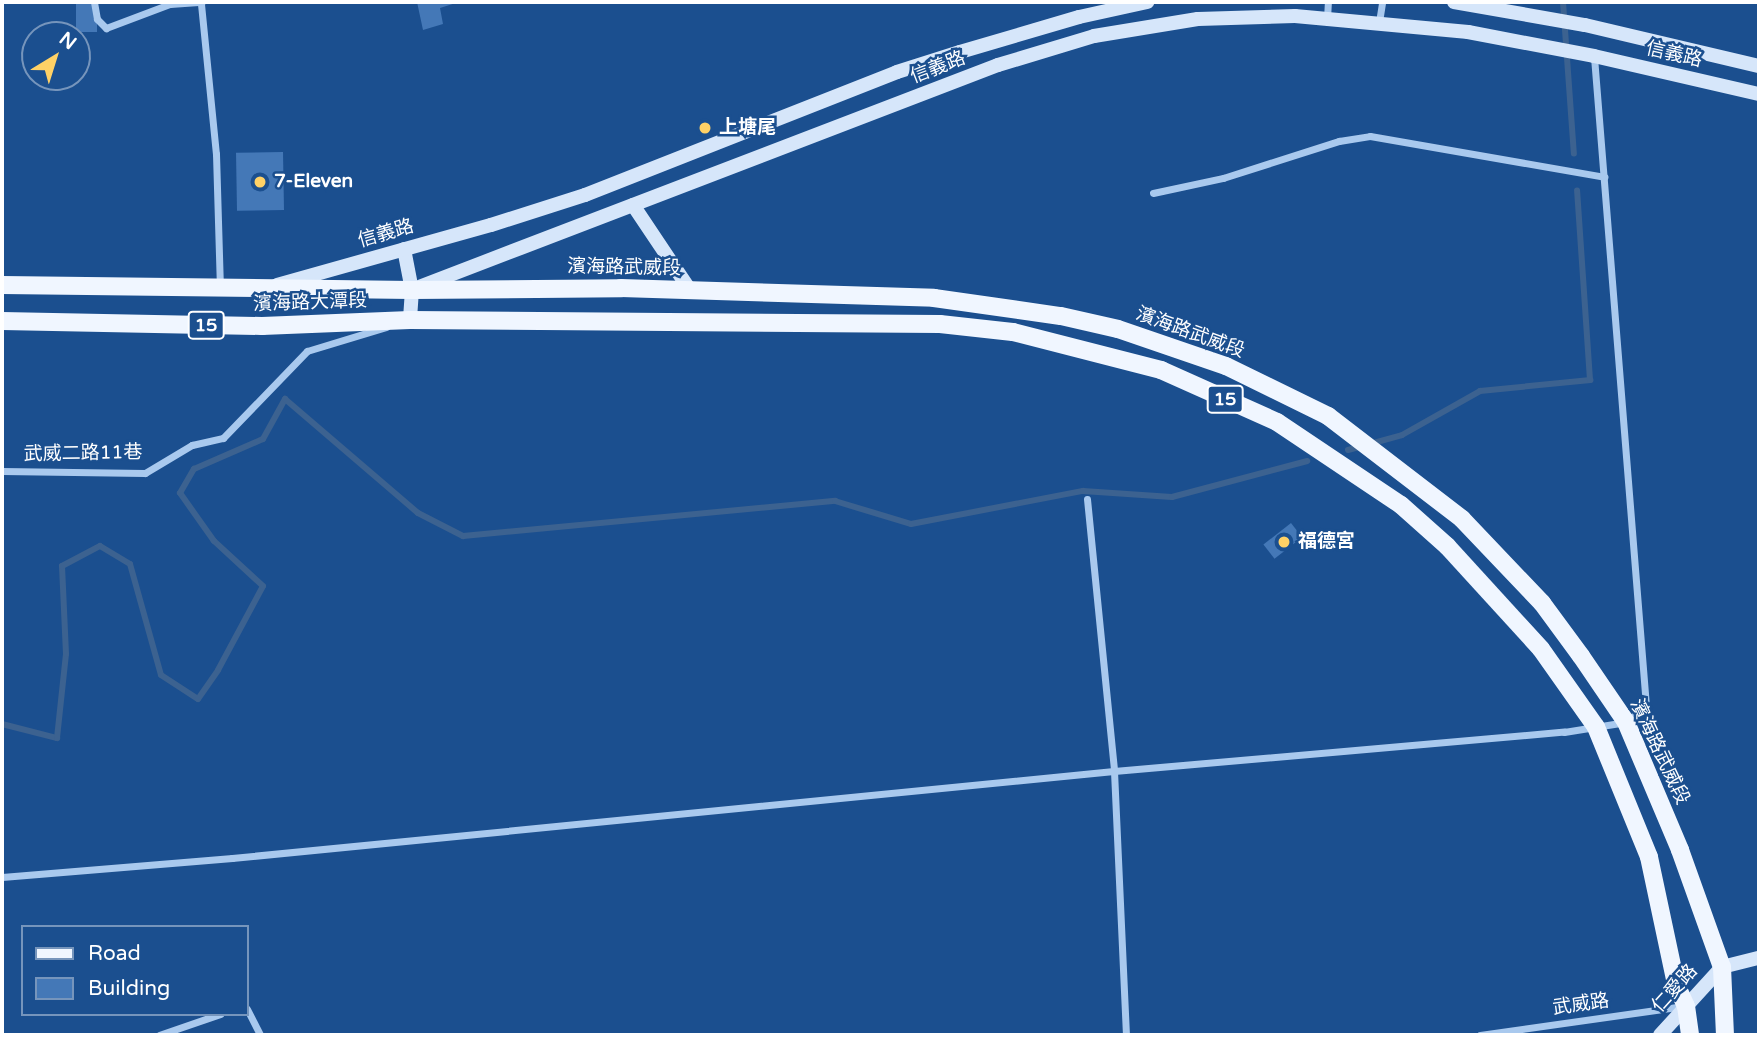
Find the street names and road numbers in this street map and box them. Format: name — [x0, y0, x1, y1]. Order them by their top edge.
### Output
street label: 信義路 — [1644, 37, 1704, 73]
street label: 信義路 — [907, 47, 969, 89]
street label: 信義路 — [355, 215, 417, 253]
street label: 濱海路武威段 — [567, 256, 681, 280]
street label: 濱海路大潭段 — [253, 290, 367, 316]
street label: 濱海路武威段 — [1133, 303, 1247, 363]
road number: 15 — [187, 310, 225, 340]
road number: 15 — [1206, 384, 1244, 414]
street label: 武威二路11巷 — [23, 442, 143, 466]
street label: 濱海路武威段 — [1625, 696, 1693, 808]
street label: 仁愛路 — [1647, 960, 1703, 1018]
street label: 武威路 — [1551, 990, 1611, 1020]

